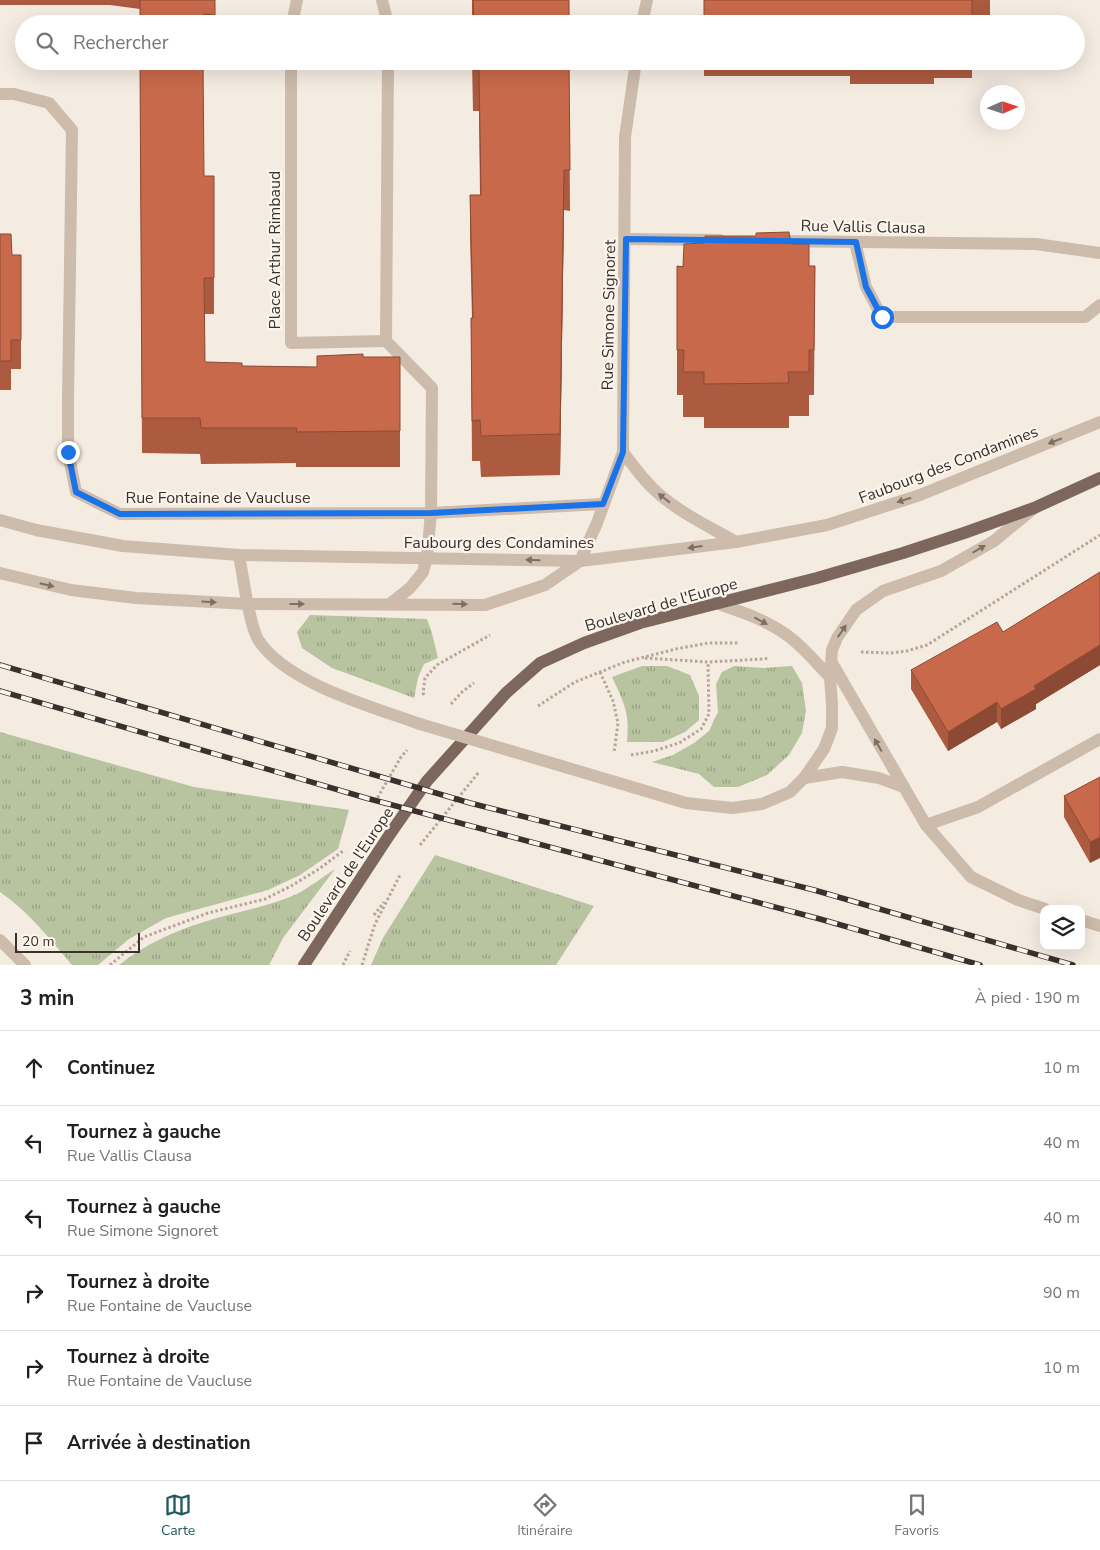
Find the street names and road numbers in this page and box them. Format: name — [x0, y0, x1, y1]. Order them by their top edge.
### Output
street label: Place Arthur Rimbaud — [264, 171, 286, 329]
street label: Rue Vallis Clausa — [800, 215, 926, 239]
street label: Rue Simone Signoret — [597, 239, 621, 391]
street label: Faubourg des Condamines — [855, 421, 1041, 509]
street label: Rue Fontaine de Vaucluse — [125, 487, 311, 509]
street label: Faubourg des Condamines — [404, 532, 594, 554]
street label: Boulevard de l'Europe — [582, 573, 740, 637]
street label: Boulevard de l'Europe — [293, 803, 399, 946]

